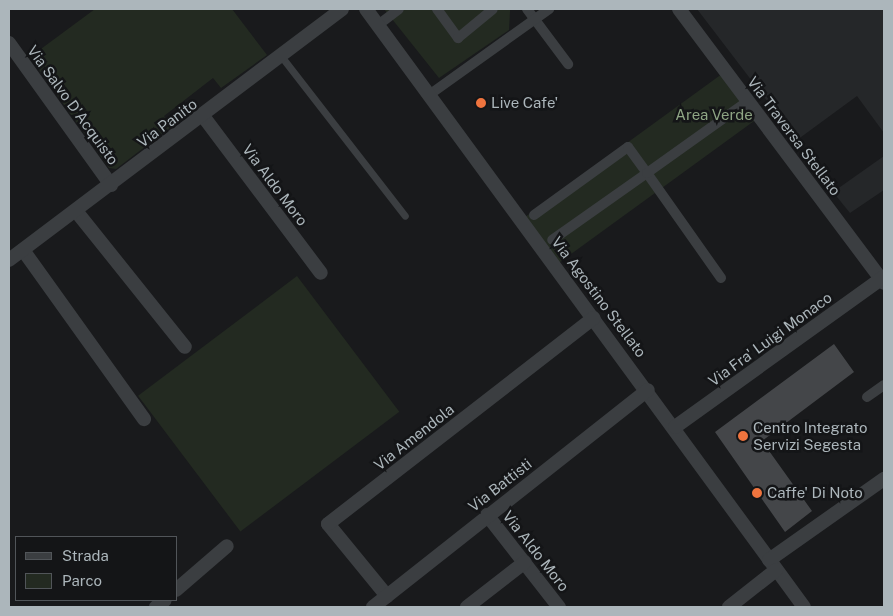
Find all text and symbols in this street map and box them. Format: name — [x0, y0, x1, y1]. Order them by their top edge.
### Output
street label: Via Salvo D'Acquisto — [24, 42, 122, 168]
street label: Via Traversa Stellato — [744, 73, 844, 199]
place label: Live Cafe' — [491, 94, 558, 112]
street label: Via Panito — [134, 95, 200, 151]
marker: Live Cafe' — [475, 97, 487, 109]
park label: Area Verde — [675, 106, 753, 124]
street label: Via Aldo Moro — [238, 141, 312, 229]
street label: Via Agostino Stellato — [548, 233, 650, 361]
street label: Via Fra' Luigi Monaco — [705, 288, 835, 390]
street label: Via Amendola — [370, 400, 458, 474]
place label: Centro Integrato Servizi Segesta — [753, 418, 868, 453]
marker: Centro Integrato Servizi Segesta — [737, 430, 749, 442]
street label: Via Battisti — [465, 455, 535, 515]
place label: Caffe' Di Noto — [767, 484, 863, 502]
marker: Caffe' Di Noto — [751, 487, 763, 499]
street label: Via Aldo Moro — [499, 507, 573, 595]
legend — [15, 536, 178, 601]
text: Strada — [62, 547, 109, 564]
text: Parco — [62, 572, 102, 589]

